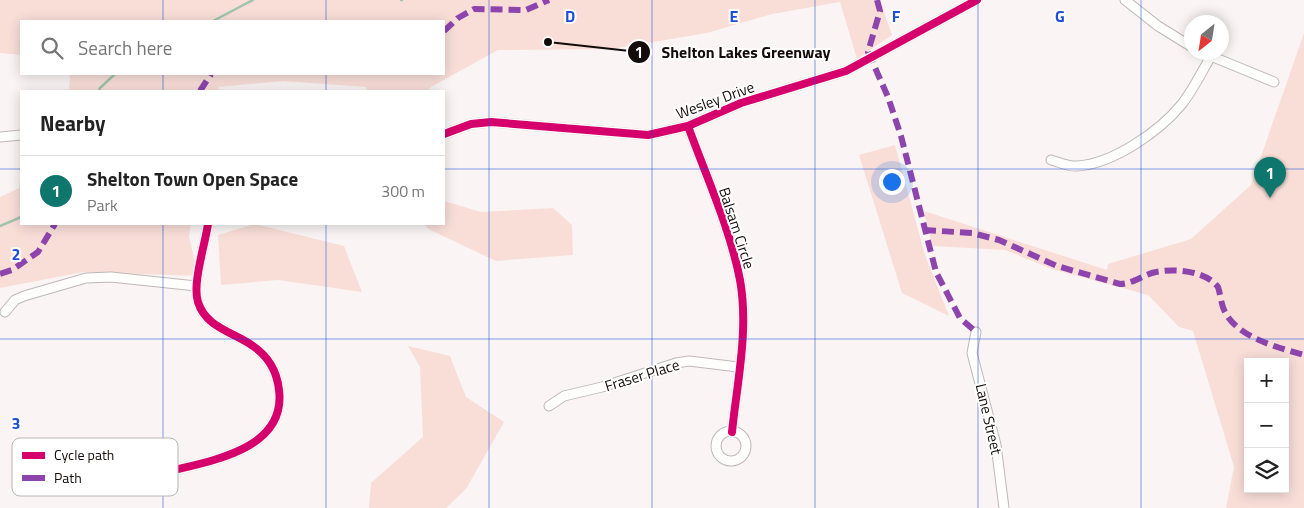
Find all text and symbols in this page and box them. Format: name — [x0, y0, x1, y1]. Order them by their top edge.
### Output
text: D — [565, 4, 575, 28]
text: E — [730, 4, 739, 28]
text: F — [892, 4, 901, 28]
text: G — [1055, 4, 1065, 28]
north arrow — [1184, 15, 1229, 60]
search box — [20, 20, 445, 75]
text: Search here — [78, 33, 172, 62]
icon: search — [38, 34, 66, 62]
callout: Shelton Lakes Greenway — [626, 37, 840, 68]
text: Shelton Lakes Greenway — [661, 40, 831, 64]
text: 1 — [635, 41, 643, 64]
street label: Wesley Drive — [673, 75, 757, 125]
text: Nearby — [40, 107, 105, 139]
pin: 1 — [1254, 157, 1286, 198]
text: Shelton Town Open Space — [87, 164, 298, 193]
your location — [879, 169, 905, 195]
text: 1 — [52, 179, 60, 203]
text: 300 m — [381, 179, 425, 203]
street label: Balsam Circle — [713, 184, 761, 272]
text: Park — [87, 193, 118, 217]
text: 2 — [12, 242, 20, 266]
street label: Fraser Place — [602, 353, 682, 397]
map controls — [1244, 358, 1289, 493]
button: + — [1244, 358, 1289, 403]
street label: Lane Street — [970, 381, 1009, 458]
button: − — [1244, 403, 1289, 448]
text: 3 — [12, 411, 20, 435]
legend — [12, 438, 178, 496]
text: Cycle path — [54, 444, 114, 465]
button: layers — [1244, 448, 1289, 493]
text: Path — [54, 467, 82, 488]

